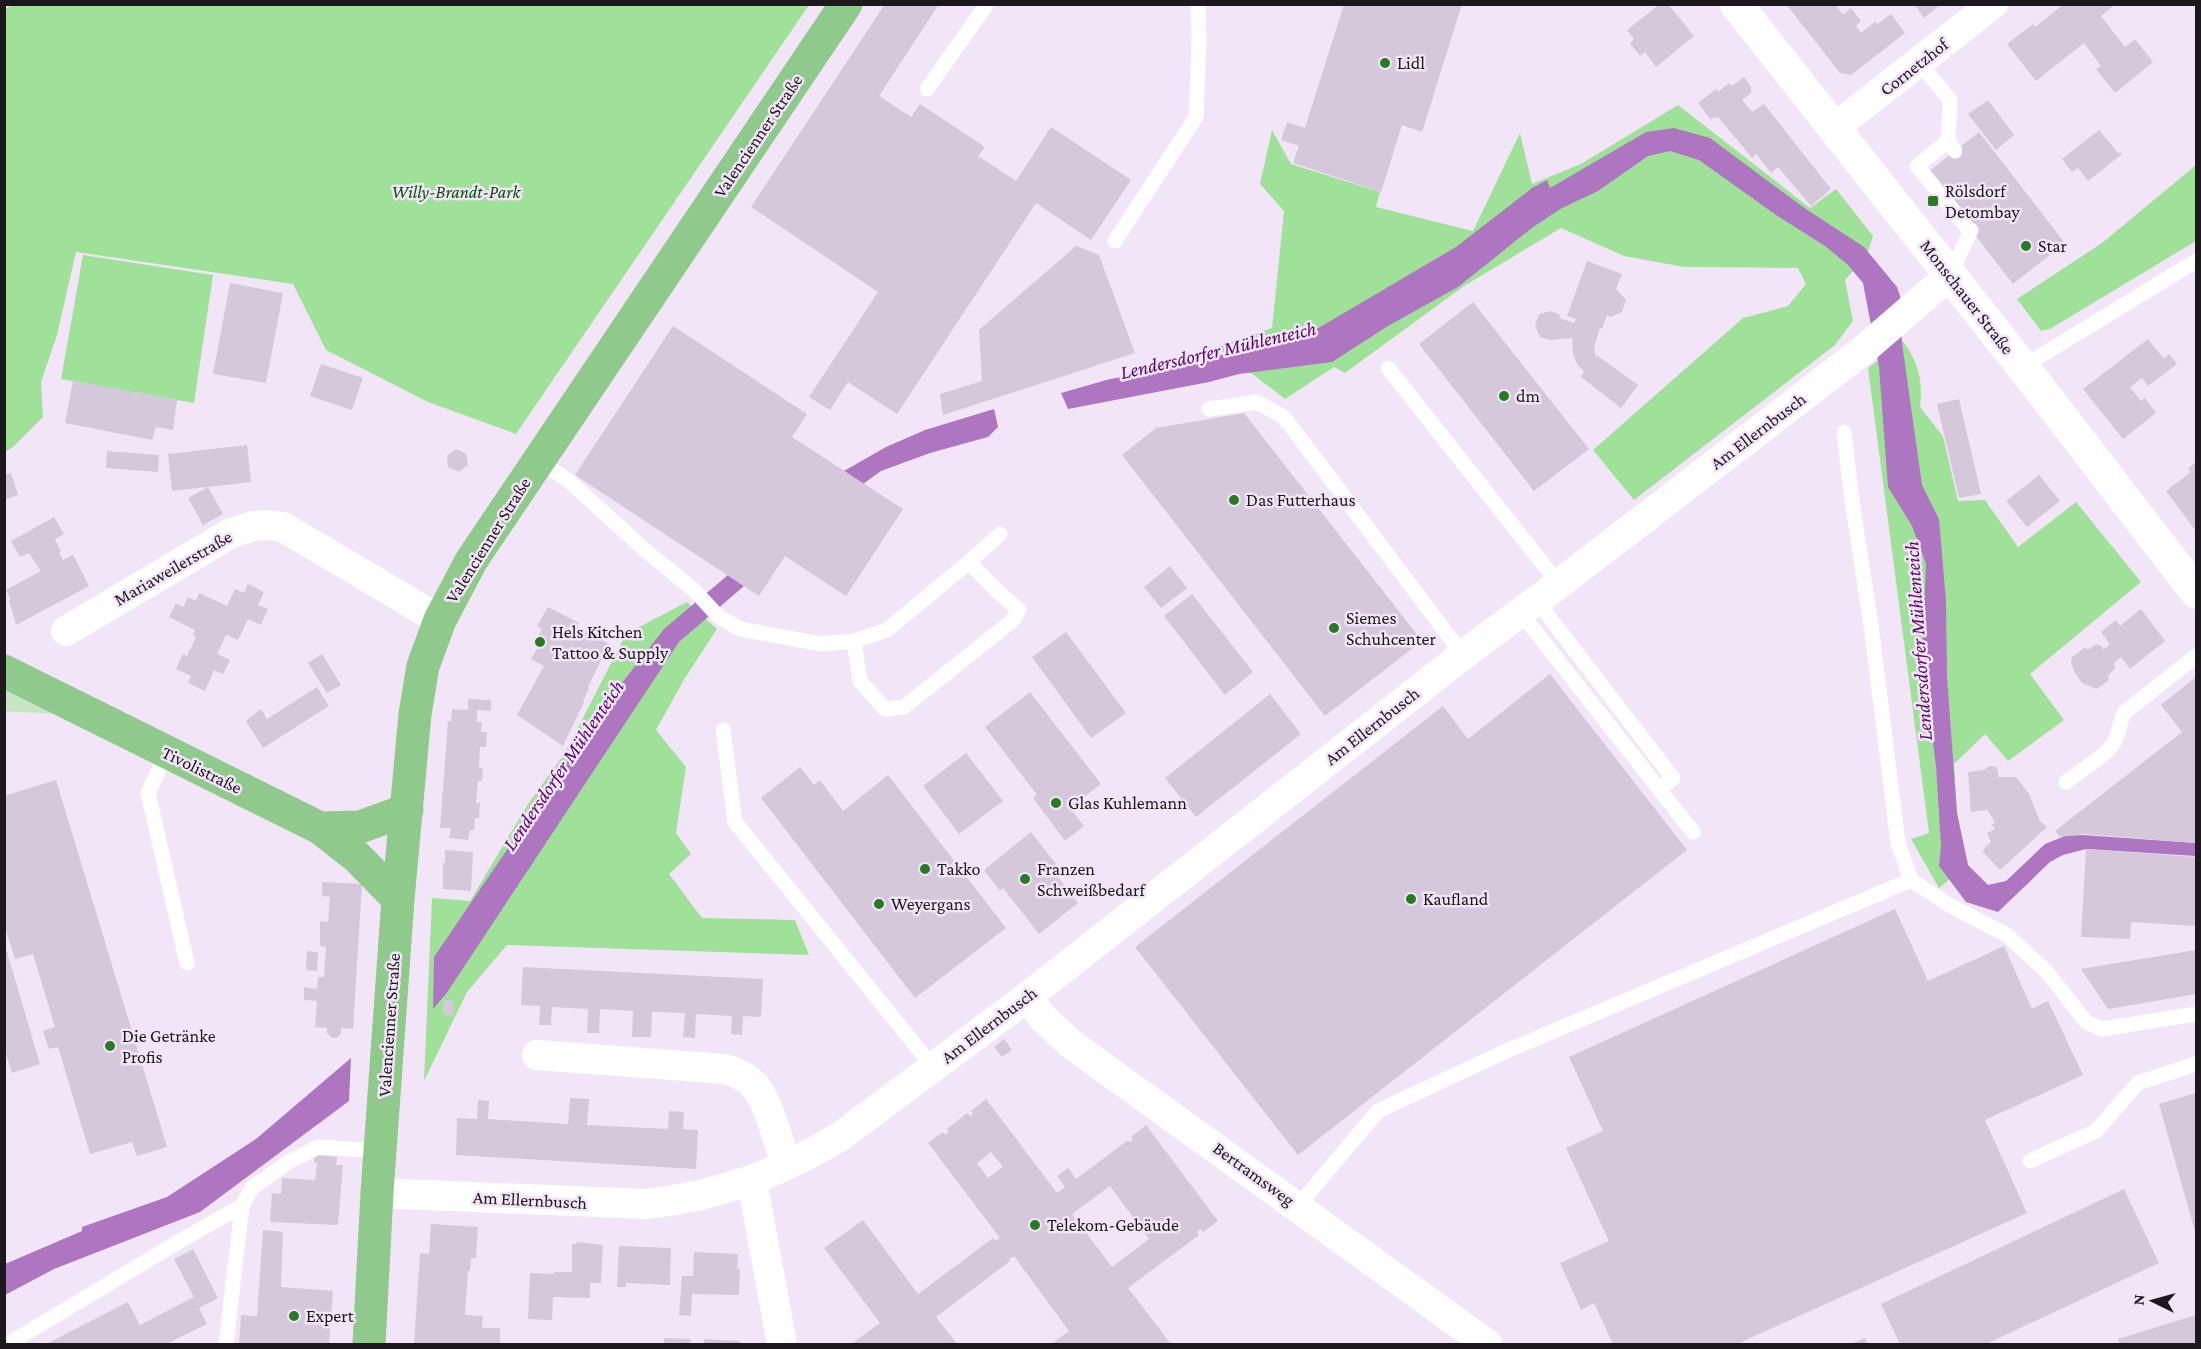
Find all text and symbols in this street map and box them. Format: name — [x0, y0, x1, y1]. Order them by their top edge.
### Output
street label: Cornetzhof — [1876, 33, 1953, 100]
place label: Lidl — [1397, 53, 1425, 73]
marker: Lidl — [1378, 56, 1392, 70]
street label: Valencienner Straße — [709, 71, 807, 201]
place label: Rölsdorf Detombay — [1945, 181, 2021, 222]
park label: Willy-Brandt-Park — [392, 182, 521, 202]
marker: Rölsdorf Detombay — [1926, 194, 1940, 208]
street label: Monschauer Straße — [1916, 236, 2018, 358]
place label: Star — [2038, 236, 2068, 256]
marker: Star — [2019, 239, 2033, 253]
water label: Lendersdorfer Mühlenteich — [1118, 317, 1318, 384]
place label: dm — [1516, 386, 1540, 406]
street label: Am Ellernbusch — [1706, 388, 1810, 473]
marker: dm — [1497, 389, 1511, 403]
street label: Valencienner Straße — [441, 474, 535, 606]
place label: Das Futterhaus — [1246, 490, 1356, 510]
marker: Das Futterhaus — [1227, 493, 1241, 507]
street label: Mariaweilerstraße — [111, 526, 235, 610]
water label: Lendersdorfer Mühlenteich — [1900, 540, 1937, 742]
place label: Siemes Schuhcenter — [1346, 608, 1436, 649]
marker: Siemes Schuhcenter — [1327, 621, 1341, 635]
place label: Hels Kitchen Tattoo & Supply — [552, 622, 669, 663]
marker: Hels Kitchen Tattoo & Supply — [533, 635, 547, 649]
water label: Lendersdorfer Mühlenteich — [498, 676, 629, 855]
street label: Am Ellernbusch — [1321, 683, 1423, 769]
street label: Tivolistraße — [159, 742, 245, 798]
place label: Glas Kuhlemann — [1068, 793, 1187, 813]
marker: Glas Kuhlemann — [1049, 796, 1063, 810]
place label: Takko — [937, 859, 981, 879]
place label: Franzen Schweißbedarf — [1037, 859, 1146, 900]
marker: Takko — [918, 862, 932, 876]
marker: Franzen Schweißbedarf — [1018, 872, 1032, 886]
place label: Kaufland — [1423, 889, 1489, 909]
marker: Kaufland — [1404, 892, 1418, 906]
place label: Weyergans — [891, 894, 970, 914]
marker: Weyergans — [872, 897, 886, 911]
street label: Valencienner Straße — [374, 952, 404, 1097]
street label: Am Ellernbusch — [937, 982, 1041, 1067]
place label: Die Getränke Profis — [122, 1026, 216, 1067]
marker: Die Getränke Profis — [103, 1039, 117, 1053]
street label: Bertramsweg — [1209, 1138, 1299, 1210]
street label: Am Ellernbusch — [472, 1187, 588, 1213]
place label: Telekom-Gebäude — [1047, 1215, 1179, 1235]
marker: Telekom-Gebäude — [1028, 1218, 1042, 1232]
north arrow — [2123, 1271, 2183, 1331]
text: N — [2130, 1293, 2148, 1306]
place label: Expert — [306, 1306, 355, 1326]
marker: Expert — [287, 1309, 301, 1323]

